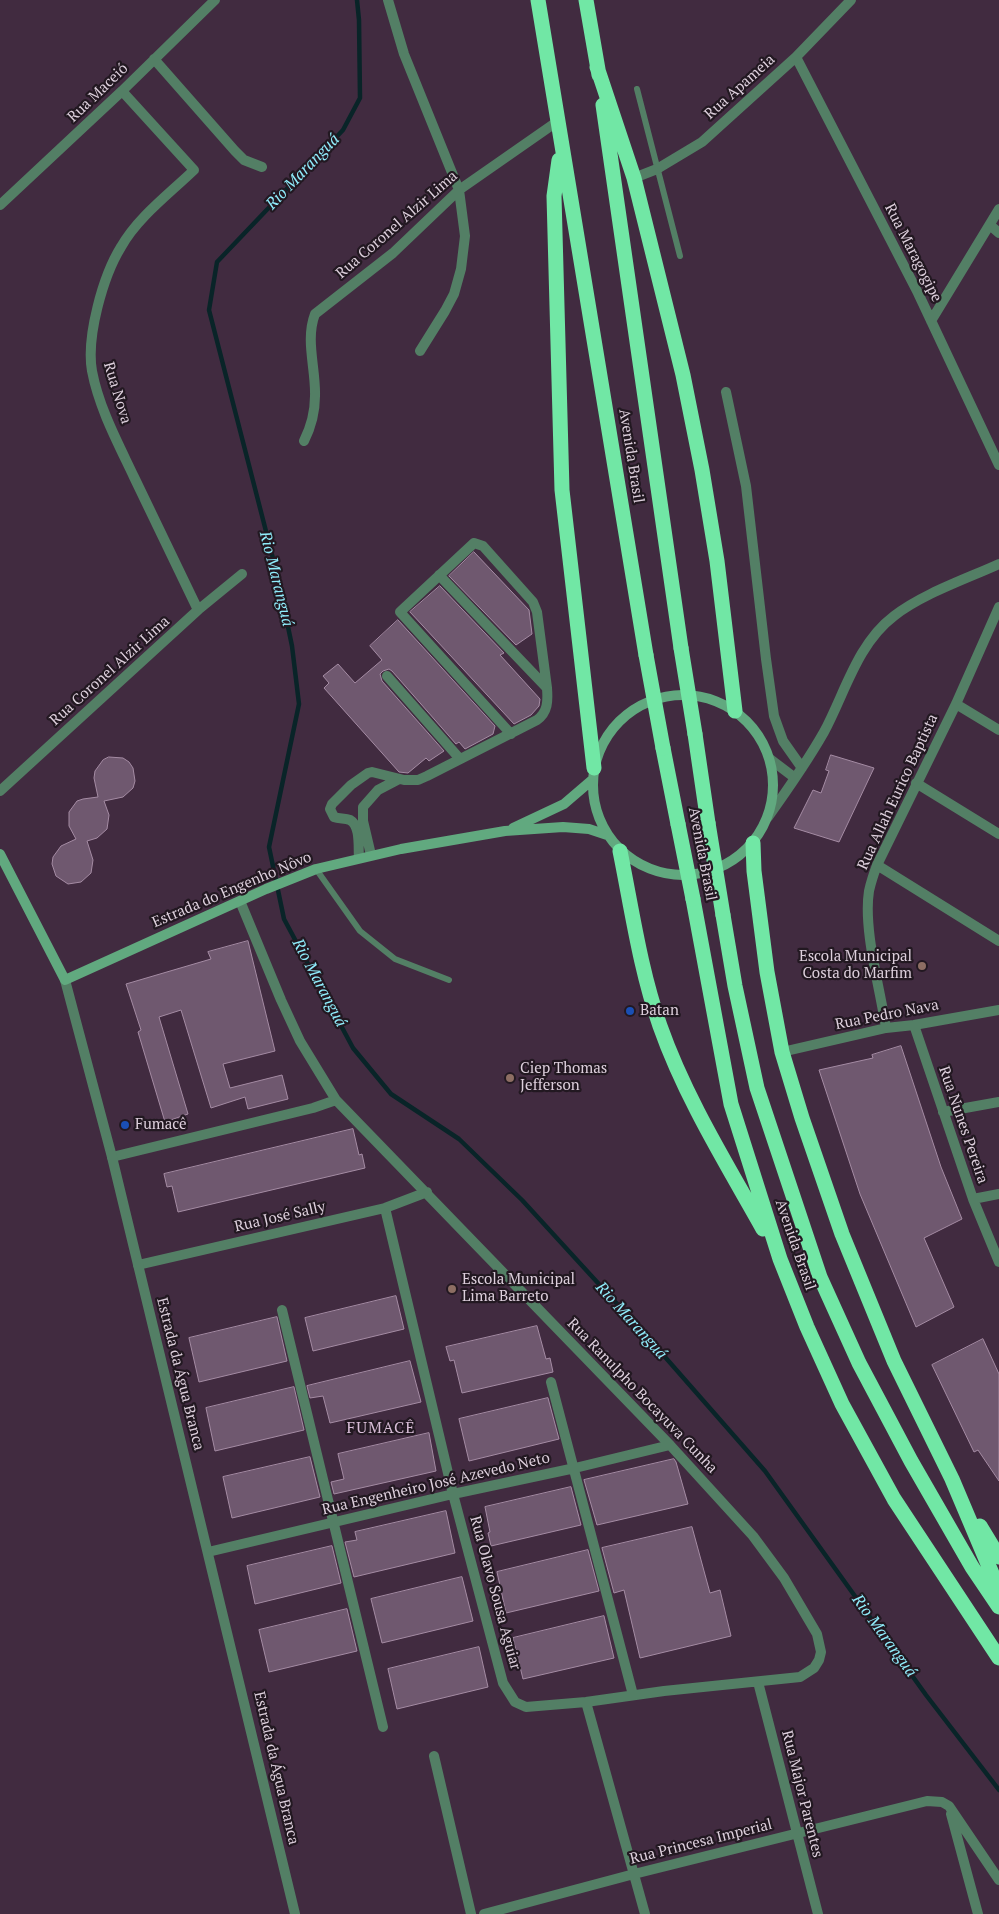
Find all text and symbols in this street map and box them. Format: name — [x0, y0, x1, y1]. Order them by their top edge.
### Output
street label: Rua Apameia — [701, 51, 779, 123]
street label: Rua Maceió — [64, 60, 132, 126]
water label: Rio Maranguá — [262, 130, 344, 214]
street label: Rua Coronel Alzir Lima — [333, 167, 461, 283]
street label: Rua Maragogipe — [880, 201, 946, 305]
street label: Rua Nova — [99, 360, 135, 426]
street label: Avenida Brasil — [615, 408, 647, 504]
water label: Rio Maranguá — [255, 529, 297, 629]
street label: Rua Coronel Alzir Lima — [46, 612, 174, 730]
street label: Rua Allah Eurico Baptista — [854, 711, 942, 873]
street label: Avenida Brasil — [684, 806, 720, 902]
street label: Estrada do Engenho Nôvo — [150, 848, 314, 932]
water label: Rio Maranguá — [288, 936, 350, 1030]
place label: Escola Municipal Costa do Marfim — [799, 948, 912, 983]
marker: Escola Municipal Costa do Marfim — [916, 960, 928, 972]
street label: Rua Pedro Nava — [834, 996, 940, 1034]
place label: Batan — [640, 1002, 679, 1020]
marker: Batan — [624, 1005, 636, 1017]
place label: Ciep Thomas Jefferson — [520, 1060, 607, 1095]
street label: Rua Nunes Pereira — [935, 1064, 991, 1186]
marker: Ciep Thomas Jefferson — [504, 1072, 516, 1084]
place label: Fumacê — [135, 1116, 187, 1134]
marker: Fumacê — [119, 1119, 131, 1131]
street label: Avenida Brasil — [771, 1197, 819, 1293]
street label: Rua José Sally — [233, 1198, 327, 1236]
place label: Escola Municipal Lima Barreto — [462, 1271, 575, 1306]
water label: Rio Maranguá — [591, 1278, 671, 1364]
marker: Escola Municipal Lima Barreto — [446, 1283, 458, 1295]
street label: Estrada da Água Branca — [152, 1296, 208, 1452]
street label: Rua Ranulpho Bocayuva Cunha — [563, 1315, 721, 1477]
district label: FUMACÊ — [346, 1418, 416, 1438]
street label: Rua Engenheiro José Azevedo Neto — [320, 1449, 552, 1519]
street label: Rua Olavo Sousa Aguiar — [466, 1514, 524, 1672]
water label: Rio Maranguá — [848, 1591, 920, 1681]
street label: Estrada da Água Branca — [250, 1690, 302, 1846]
street label: Rua Major Parentes — [778, 1729, 826, 1859]
street label: Rua Princesa Imperial — [628, 1816, 774, 1868]

